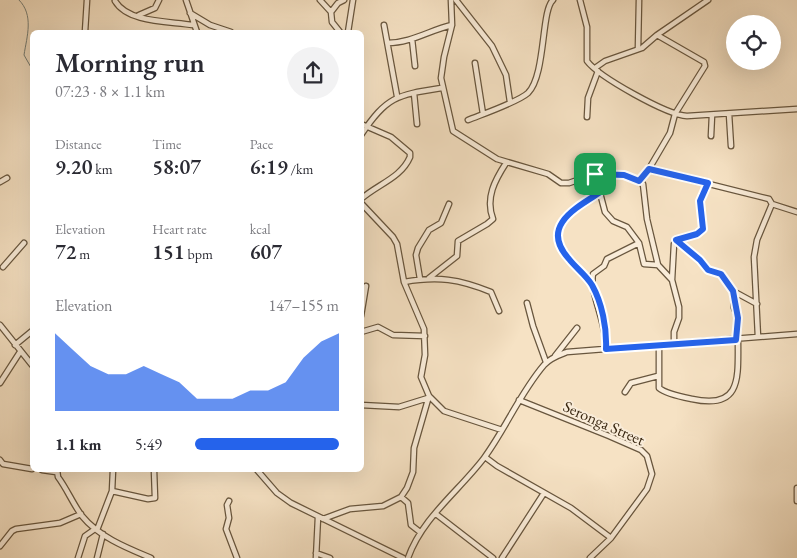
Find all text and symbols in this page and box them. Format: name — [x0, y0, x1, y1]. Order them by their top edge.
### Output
map controls — [726, 15, 781, 70]
button: locate — [726, 15, 781, 70]
text: Morning run — [55, 44, 205, 80]
button: share — [287, 47, 339, 99]
text: 07:23 · 8 × 1.1 km — [55, 81, 165, 102]
text: Distance — [55, 135, 102, 153]
text: Time — [152, 135, 182, 153]
text: Pace — [250, 135, 273, 153]
text: 9.20 — [55, 153, 92, 180]
text: 58:07 — [152, 153, 201, 180]
text: 6:19 — [250, 153, 288, 180]
pin — [574, 153, 616, 195]
text: km — [92, 160, 113, 178]
text: /km — [288, 160, 314, 178]
icon: arrive — [581, 160, 609, 188]
text: Elevation — [55, 220, 105, 238]
text: Heart rate — [152, 220, 207, 238]
text: kcal — [250, 220, 271, 238]
text: 72 — [55, 238, 77, 265]
text: 151 — [152, 238, 185, 265]
text: 607 — [250, 238, 282, 265]
text: m — [77, 245, 90, 263]
text: bpm — [185, 245, 213, 263]
text: Elevation — [55, 295, 113, 316]
text: 147–155 m — [268, 295, 339, 316]
street label: Seronga Street — [560, 396, 648, 450]
text: 1.1 km — [55, 434, 101, 455]
text: 5:49 — [135, 434, 162, 455]

